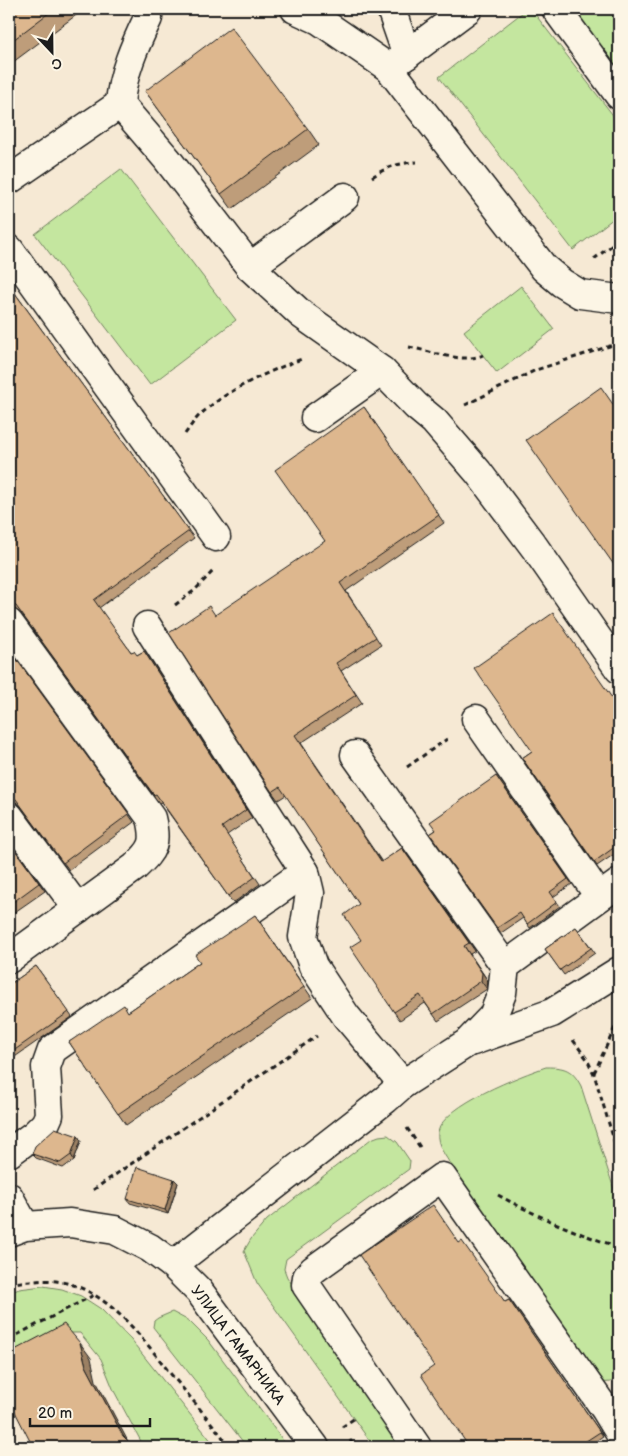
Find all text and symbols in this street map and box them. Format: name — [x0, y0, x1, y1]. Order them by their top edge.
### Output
north arrow — [28, 28, 78, 78]
text: С — [49, 54, 64, 73]
street label: УЛИЦА ГАМАРНИКА — [187, 1282, 289, 1409]
scale bar — [30, 1396, 150, 1428]
text: 20 m — [38, 1404, 72, 1423]

